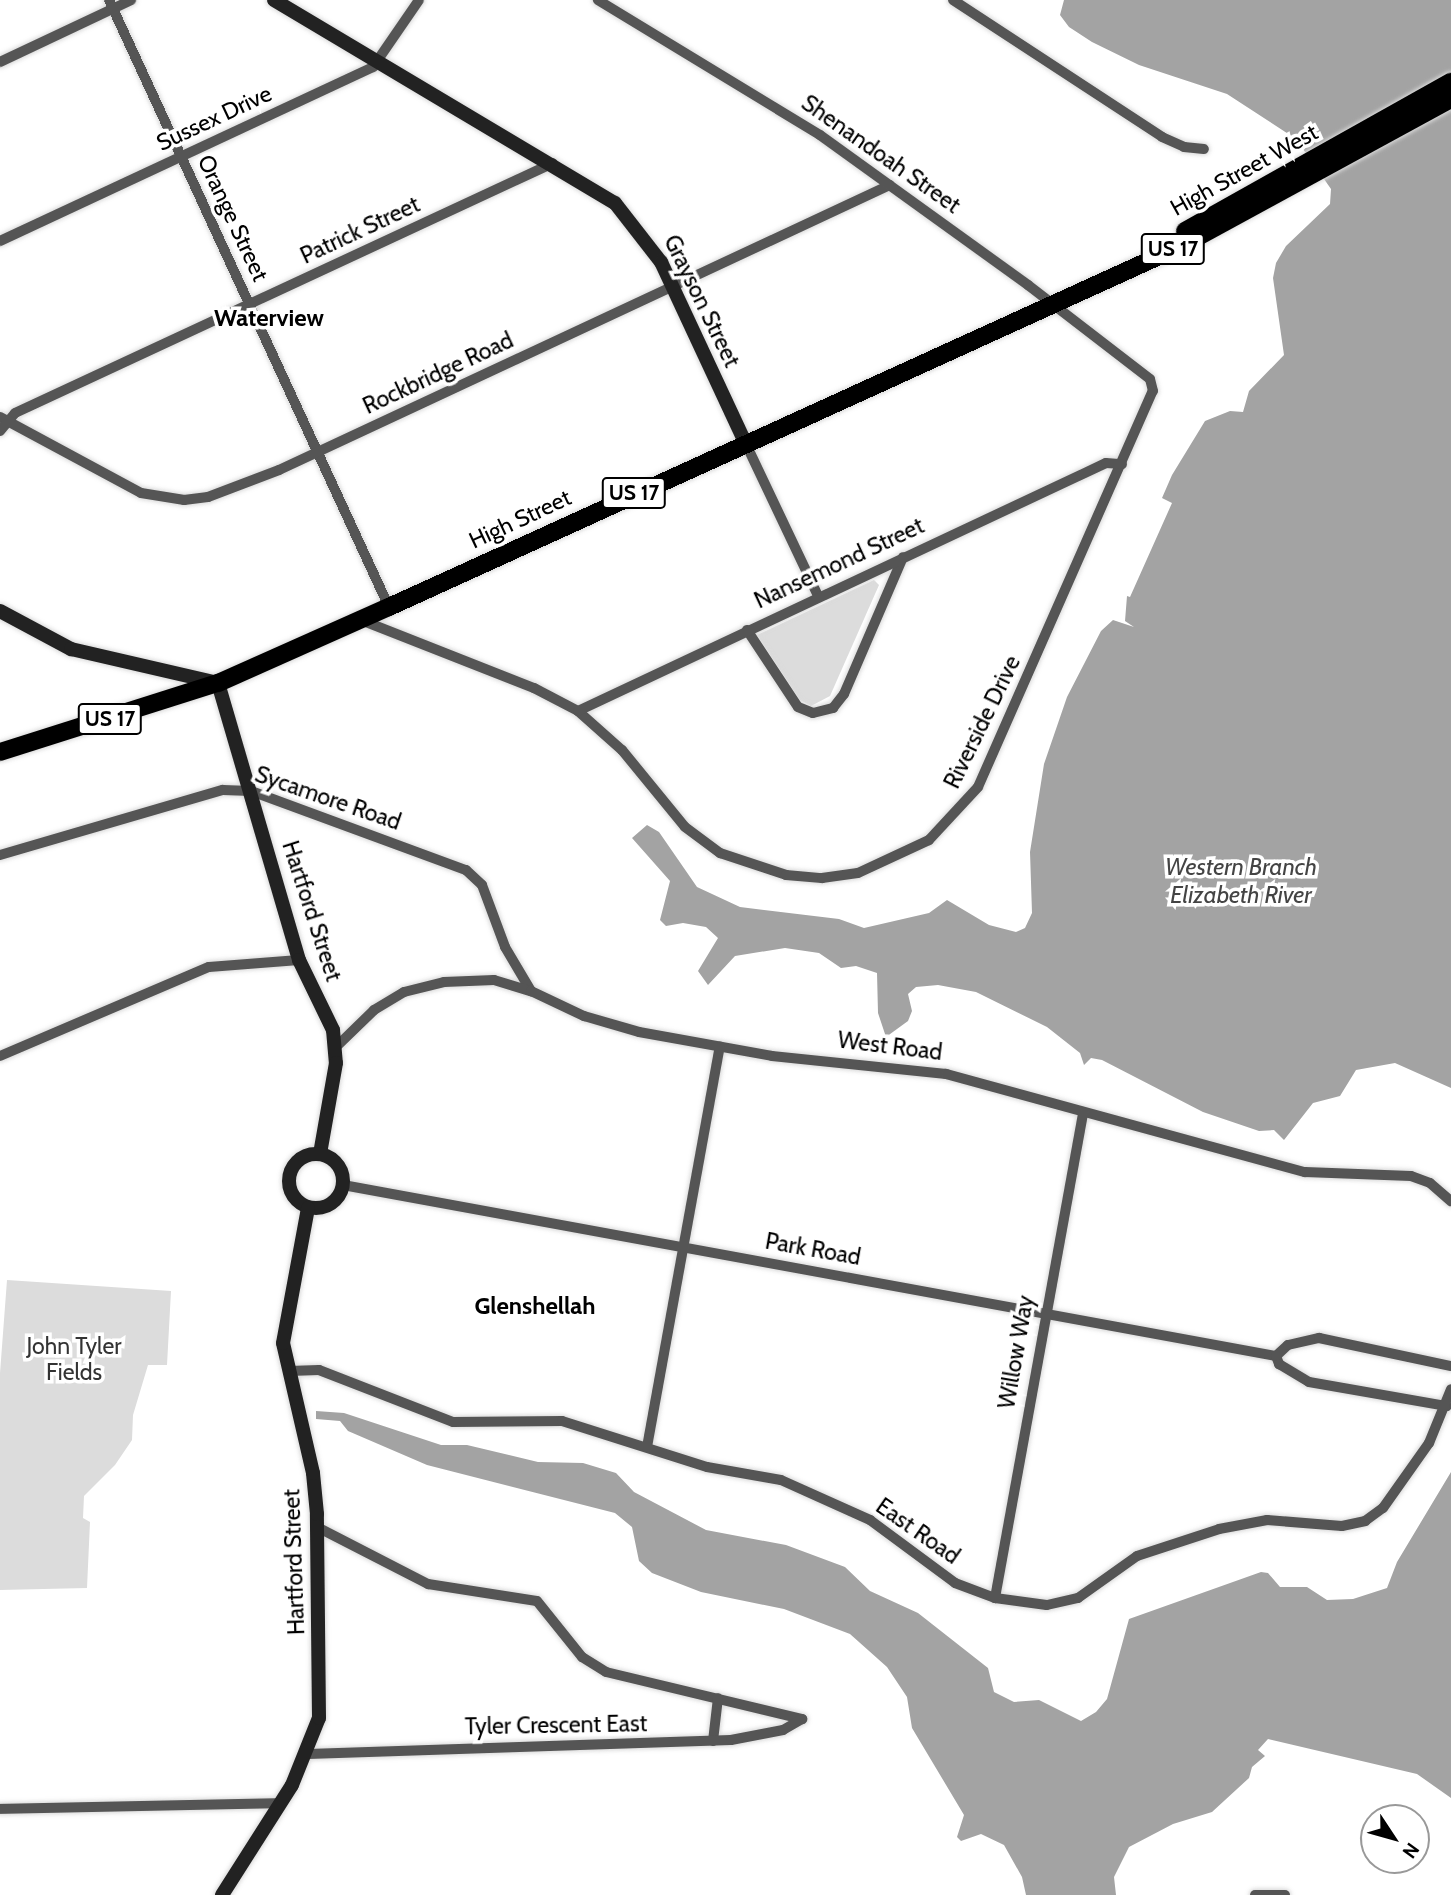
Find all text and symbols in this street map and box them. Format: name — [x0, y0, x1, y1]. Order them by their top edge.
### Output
street label: Sussex Drive — [152, 79, 276, 157]
street label: Shenandoah Street — [796, 89, 966, 219]
street label: High Street West — [1166, 118, 1322, 222]
street label: Orange Street — [192, 151, 274, 285]
street label: Patrick Street — [296, 190, 424, 270]
street label: Grayson Street — [658, 230, 746, 372]
road number: US 17 — [1140, 232, 1206, 266]
district label: Waterview — [214, 304, 324, 332]
street label: Rockbridge Road — [358, 326, 518, 420]
road number: US 17 — [601, 476, 667, 510]
street label: High Street — [465, 483, 575, 555]
street label: Nansemond Street — [750, 512, 928, 614]
street label: Riverside Drive — [938, 651, 1026, 793]
road number: US 17 — [77, 702, 143, 736]
street label: Sycamore Road — [251, 760, 405, 836]
street label: Hartford Street — [276, 837, 348, 985]
water label: Western Branch Elizabeth River — [1165, 853, 1317, 909]
street label: West Road — [836, 1026, 944, 1066]
street label: Park Road — [763, 1227, 863, 1271]
district label: Glenshellah — [474, 1292, 596, 1320]
street label: Willow Way — [992, 1293, 1040, 1411]
park label: John Tyler Fields — [27, 1332, 121, 1386]
street label: Hartford Street — [278, 1489, 310, 1635]
street label: East Road — [871, 1492, 965, 1570]
street label: Tyler Crescent East — [465, 1710, 647, 1740]
north arrow — [1360, 1804, 1430, 1874]
text: N — [1398, 1838, 1424, 1863]

